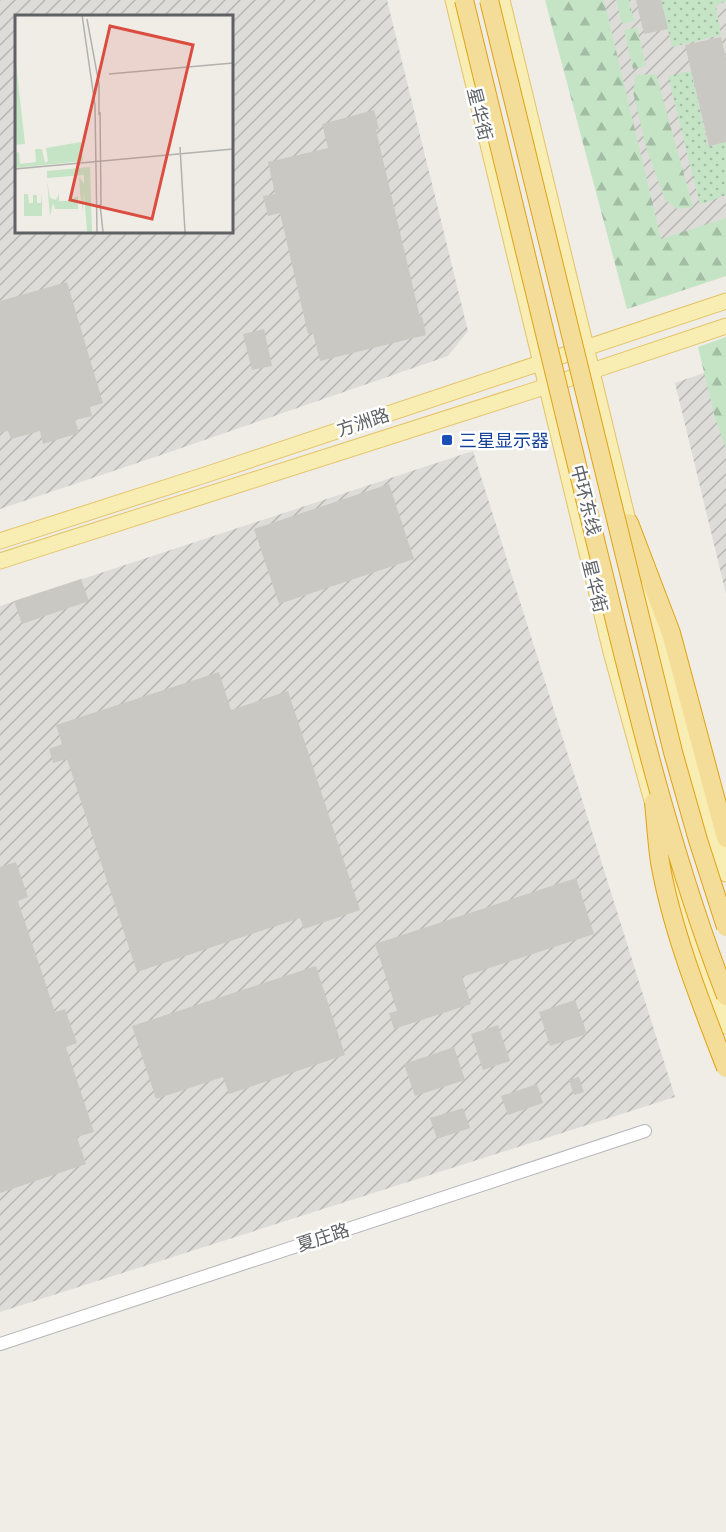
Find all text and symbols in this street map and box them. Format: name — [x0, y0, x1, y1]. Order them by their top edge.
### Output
inset map — [15, 15, 232, 232]
street label: 星华街 — [463, 85, 497, 143]
street label: 方洲路 — [334, 404, 392, 440]
place label: 三星显示器 — [459, 430, 549, 451]
marker: 三星显示器 — [440, 433, 454, 447]
street label: 中环东线 — [567, 463, 605, 537]
street label: 星华街 — [578, 557, 612, 615]
street label: 夏庄路 — [294, 1219, 352, 1255]

